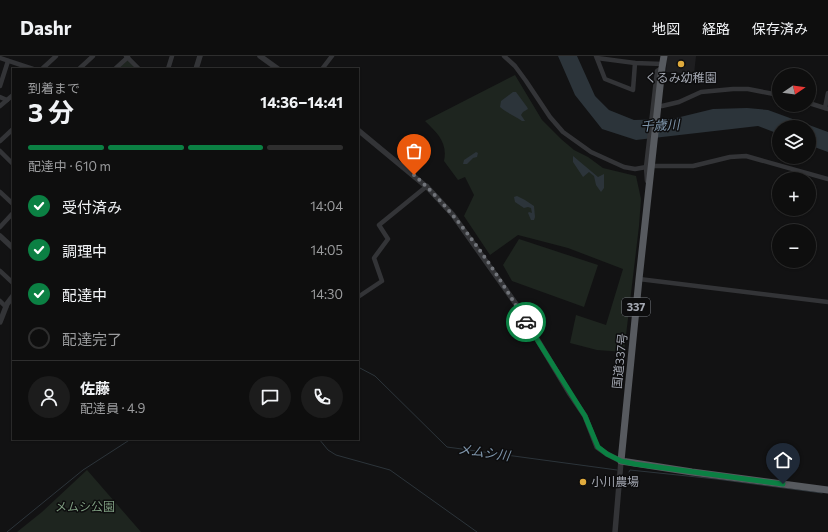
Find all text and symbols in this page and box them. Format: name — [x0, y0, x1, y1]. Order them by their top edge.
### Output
text: Dashr — [20, 16, 72, 39]
text: 地図 — [652, 20, 680, 37]
text: 経路 — [702, 20, 730, 37]
text: 保存済み — [752, 20, 808, 37]
marker: くるみ幼稚園 — [676, 59, 686, 69]
north arrow — [772, 68, 816, 112]
map controls — [772, 68, 816, 268]
place label: くるみ幼稚園 — [645, 70, 717, 84]
text: 到着まで — [28, 80, 80, 96]
text: 14:36–14:41 — [260, 93, 343, 111]
text: 3 分 — [28, 96, 74, 127]
water label: 千歳川 — [640, 116, 682, 134]
button: layers — [772, 120, 816, 164]
pin — [397, 134, 431, 175]
icon: bag — [403, 140, 425, 162]
text: 配達中 · 610 m — [28, 158, 111, 174]
button: + — [772, 172, 816, 216]
icon: check — [28, 195, 50, 217]
text: 受付済み — [62, 198, 122, 216]
text: 14:04 — [310, 198, 343, 214]
button: − — [772, 224, 816, 268]
icon: check — [28, 239, 50, 261]
text: 調理中 — [62, 242, 107, 260]
text: 14:05 — [311, 242, 343, 258]
icon: check — [28, 283, 50, 305]
text: 配達中 — [62, 286, 107, 304]
text: 14:30 — [311, 286, 343, 302]
road number: 337 — [622, 298, 650, 316]
courier — [506, 302, 546, 342]
icon: car — [515, 311, 537, 333]
text: 配達完了 — [62, 330, 122, 348]
street label: 国道337号 — [609, 332, 629, 389]
button: person — [28, 376, 70, 418]
button: chat — [249, 376, 291, 418]
button: phone — [301, 376, 343, 418]
text: 佐藤 — [80, 379, 110, 397]
text: 配達員 · 4.9 — [80, 400, 146, 416]
water label: メムシ川 — [457, 440, 513, 464]
pin — [766, 443, 800, 484]
icon: home — [772, 449, 794, 471]
place label: 小川農場 — [591, 474, 639, 488]
marker: 小川農場 — [578, 477, 588, 487]
park label: メムシ公園 — [55, 499, 115, 513]

